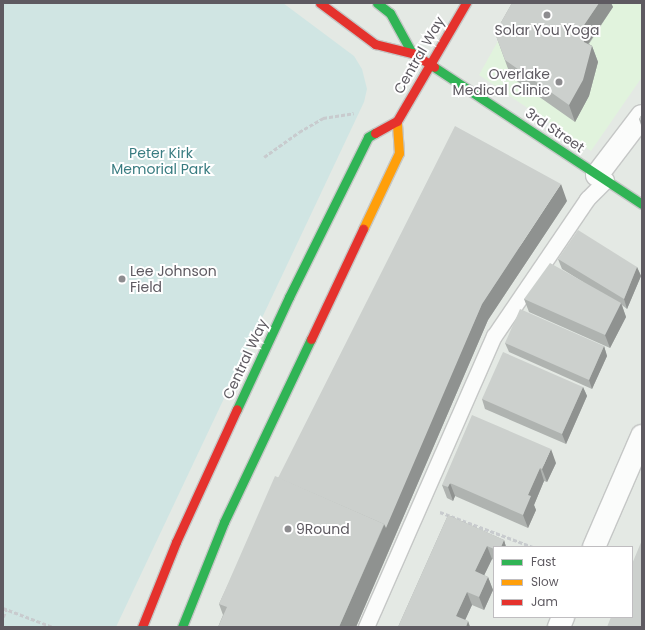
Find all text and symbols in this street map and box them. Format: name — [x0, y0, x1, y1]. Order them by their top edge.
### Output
marker: Solar You Yoga — [542, 10, 552, 20]
street label: Central Way — [390, 13, 448, 97]
place label: Solar You Yoga — [495, 22, 599, 38]
place label: Overlake Medical Clinic — [453, 66, 550, 98]
marker: Overlake Medical Clinic — [553, 76, 565, 88]
street label: 3rd Street — [522, 104, 588, 156]
park label: Peter Kirk Memorial Park — [111, 145, 211, 178]
place label: Lee Johnson Field — [130, 263, 217, 296]
marker: Lee Johnson Field — [117, 274, 127, 284]
street label: Central Way — [219, 316, 271, 402]
place label: 9Round — [296, 521, 350, 537]
marker: 9Round — [283, 524, 293, 534]
legend — [493, 546, 633, 618]
text: Fast — [531, 553, 556, 570]
text: Slow — [531, 573, 559, 590]
text: Jam — [531, 593, 558, 610]

